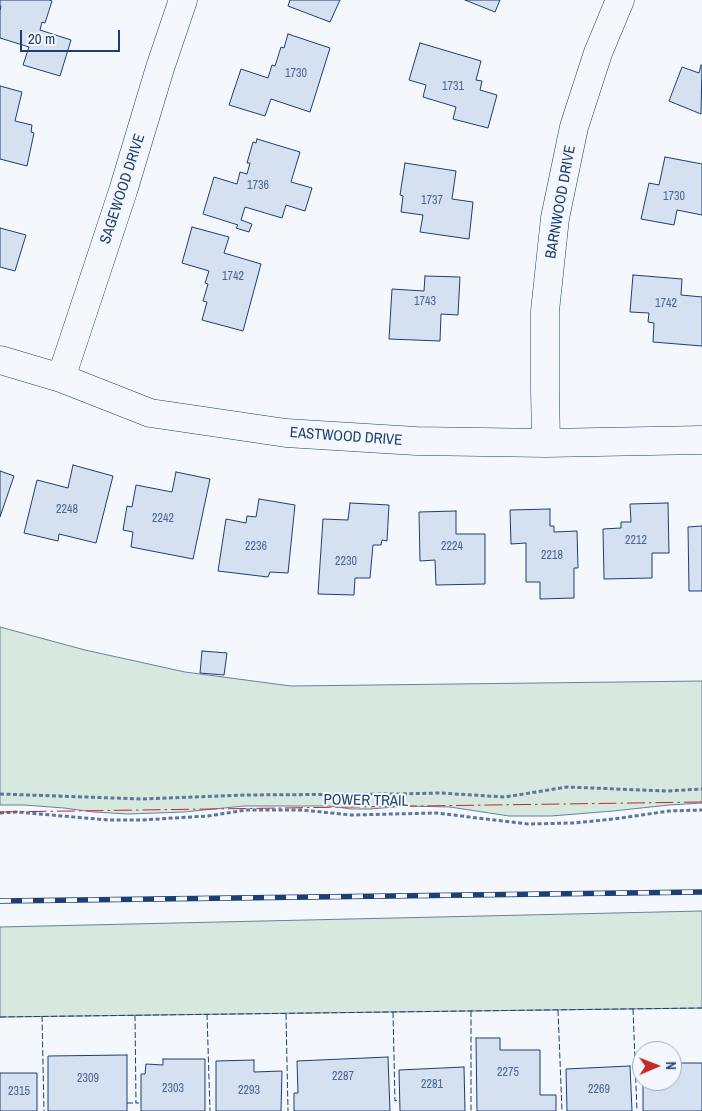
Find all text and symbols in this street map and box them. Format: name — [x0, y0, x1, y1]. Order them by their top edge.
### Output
scale bar — [22, 20, 122, 52]
text: 20 m — [28, 28, 55, 49]
house number: 1730 — [285, 67, 307, 81]
house number: 1731 — [442, 80, 464, 94]
street label: SAGEWOOD DRIVE — [97, 132, 149, 246]
street label: BARNWOOD DRIVE — [542, 144, 580, 260]
house number: 1736 — [247, 179, 269, 193]
house number: 1730 — [663, 190, 685, 204]
house number: 1737 — [421, 194, 443, 208]
house number: 1742 — [222, 270, 244, 284]
house number: 1743 — [414, 295, 436, 309]
house number: 1742 — [655, 297, 677, 311]
street label: EASTWOOD DRIVE — [289, 424, 403, 450]
house number: 2248 — [56, 503, 78, 517]
house number: 2242 — [152, 512, 174, 526]
house number: 2212 — [625, 534, 647, 548]
house number: 2236 — [245, 540, 267, 554]
house number: 2224 — [441, 540, 463, 554]
house number: 2218 — [541, 549, 563, 563]
house number: 2230 — [335, 555, 357, 569]
street label: POWER TRAIL — [323, 791, 409, 811]
north arrow — [632, 1041, 682, 1091]
text: N — [662, 1061, 680, 1070]
house number: 2275 — [497, 1066, 519, 1080]
house number: 2287 — [332, 1070, 354, 1084]
house number: 2309 — [77, 1072, 99, 1086]
house number: 2281 — [421, 1078, 443, 1092]
house number: 2303 — [162, 1082, 184, 1096]
house number: 2269 — [588, 1083, 610, 1097]
house number: 2293 — [238, 1084, 260, 1098]
house number: 2315 — [8, 1085, 30, 1099]

